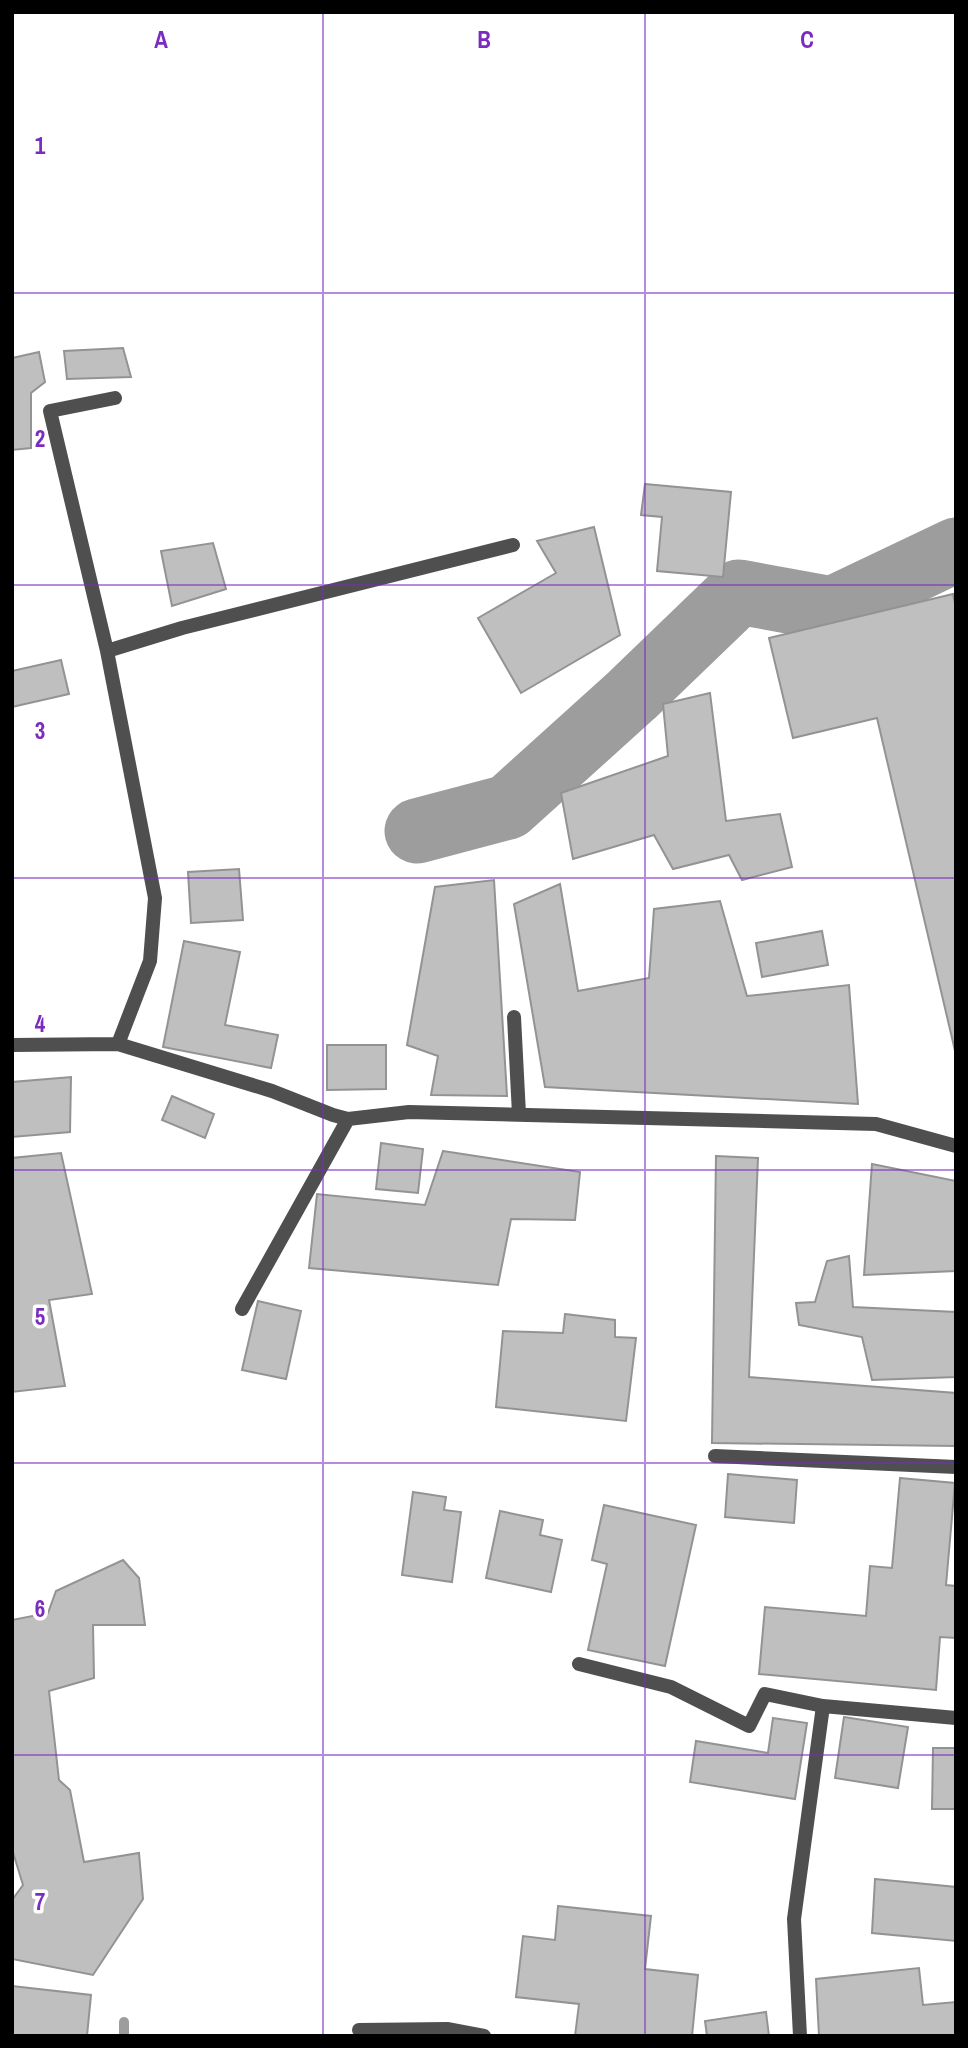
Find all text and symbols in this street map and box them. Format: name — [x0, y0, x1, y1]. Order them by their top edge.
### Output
text: A — [154, 24, 168, 55]
text: B — [477, 24, 491, 55]
text: C — [800, 24, 814, 55]
text: 1 — [35, 130, 46, 161]
text: 2 — [35, 423, 45, 454]
text: 3 — [35, 715, 45, 746]
text: 4 — [35, 1008, 46, 1039]
text: 5 — [35, 1301, 45, 1332]
text: 6 — [35, 1593, 45, 1624]
text: 7 — [35, 1886, 45, 1917]

